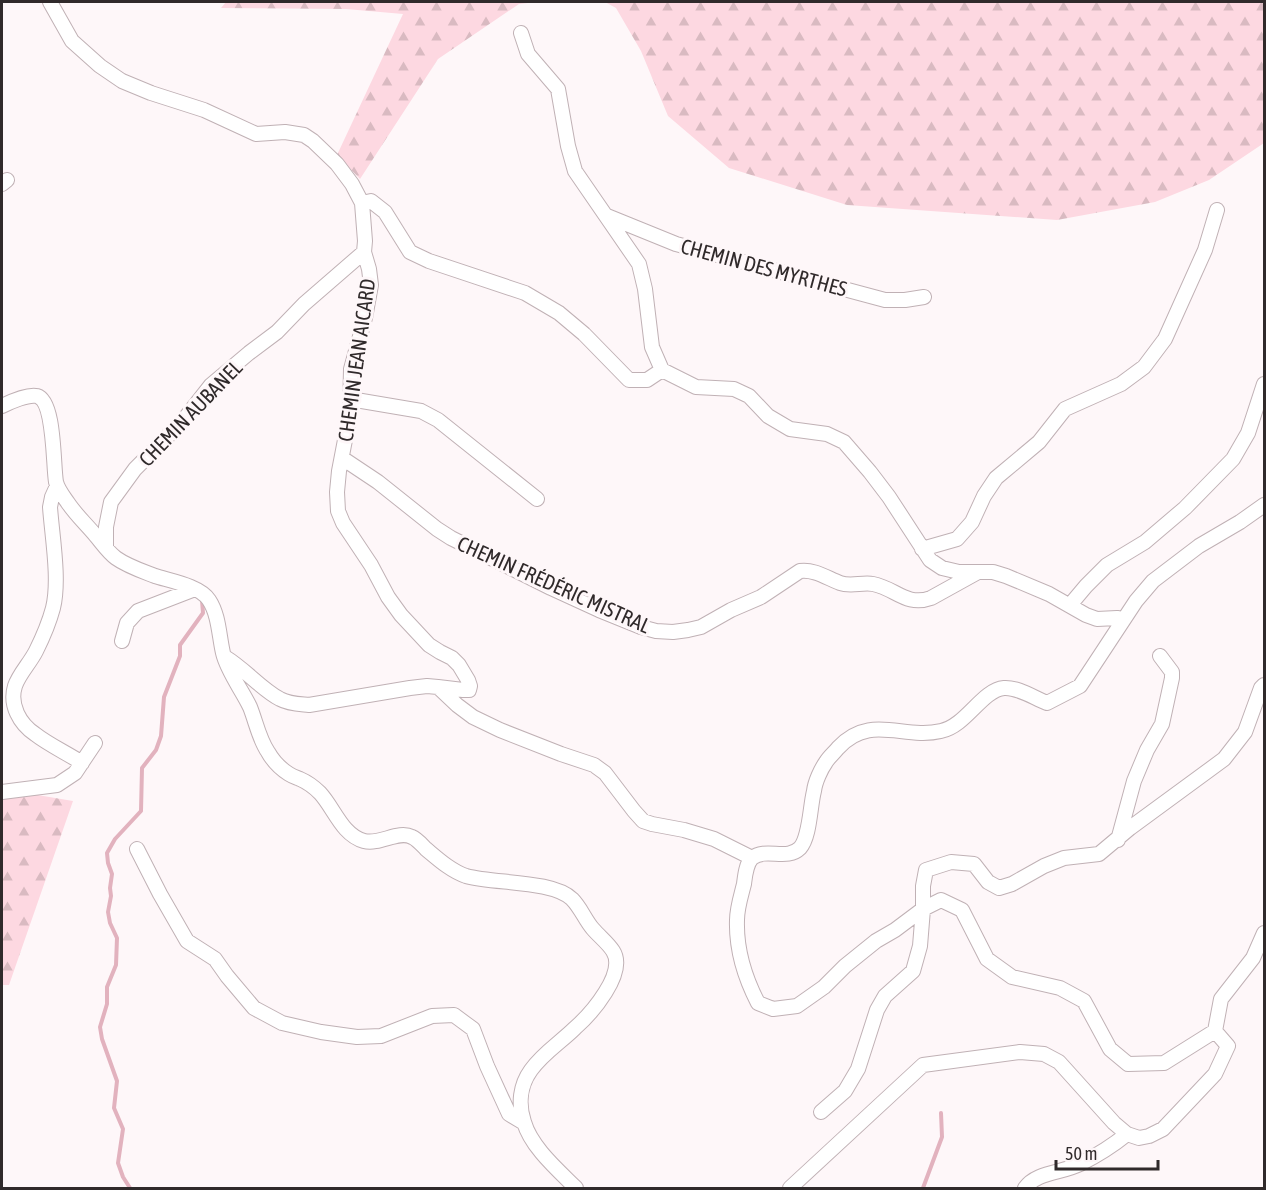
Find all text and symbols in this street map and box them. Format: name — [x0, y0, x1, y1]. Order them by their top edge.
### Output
street label: CHEMIN DES MYRTHES — [678, 233, 850, 301]
street label: CHEMIN JEAN AICARD — [333, 277, 379, 443]
street label: CHEMIN AUBANEL — [134, 355, 246, 471]
street label: CHEMIN FRÉDÉRIC MISTRAL — [454, 531, 654, 637]
scale bar — [1056, 1133, 1158, 1171]
text: 50 m — [1065, 1143, 1097, 1164]

